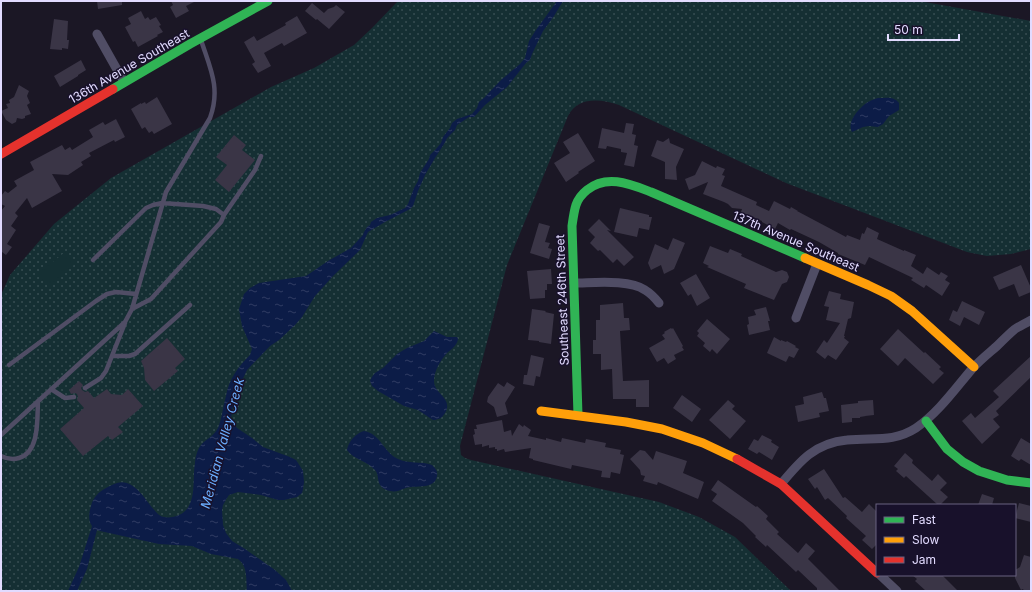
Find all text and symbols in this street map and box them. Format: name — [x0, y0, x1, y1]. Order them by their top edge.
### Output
scale bar — [888, 16, 959, 42]
text: 50 m — [894, 22, 923, 37]
street label: 136th Avenue Southeast — [66, 25, 192, 107]
street label: 137th Avenue Southeast — [730, 207, 862, 275]
street label: Southeast 246th Street — [552, 234, 572, 366]
water label: Meridian Valley Creek — [197, 375, 247, 510]
legend — [876, 504, 1016, 576]
text: Fast — [912, 512, 936, 527]
text: Slow — [912, 532, 940, 547]
text: Jam — [912, 552, 936, 567]

